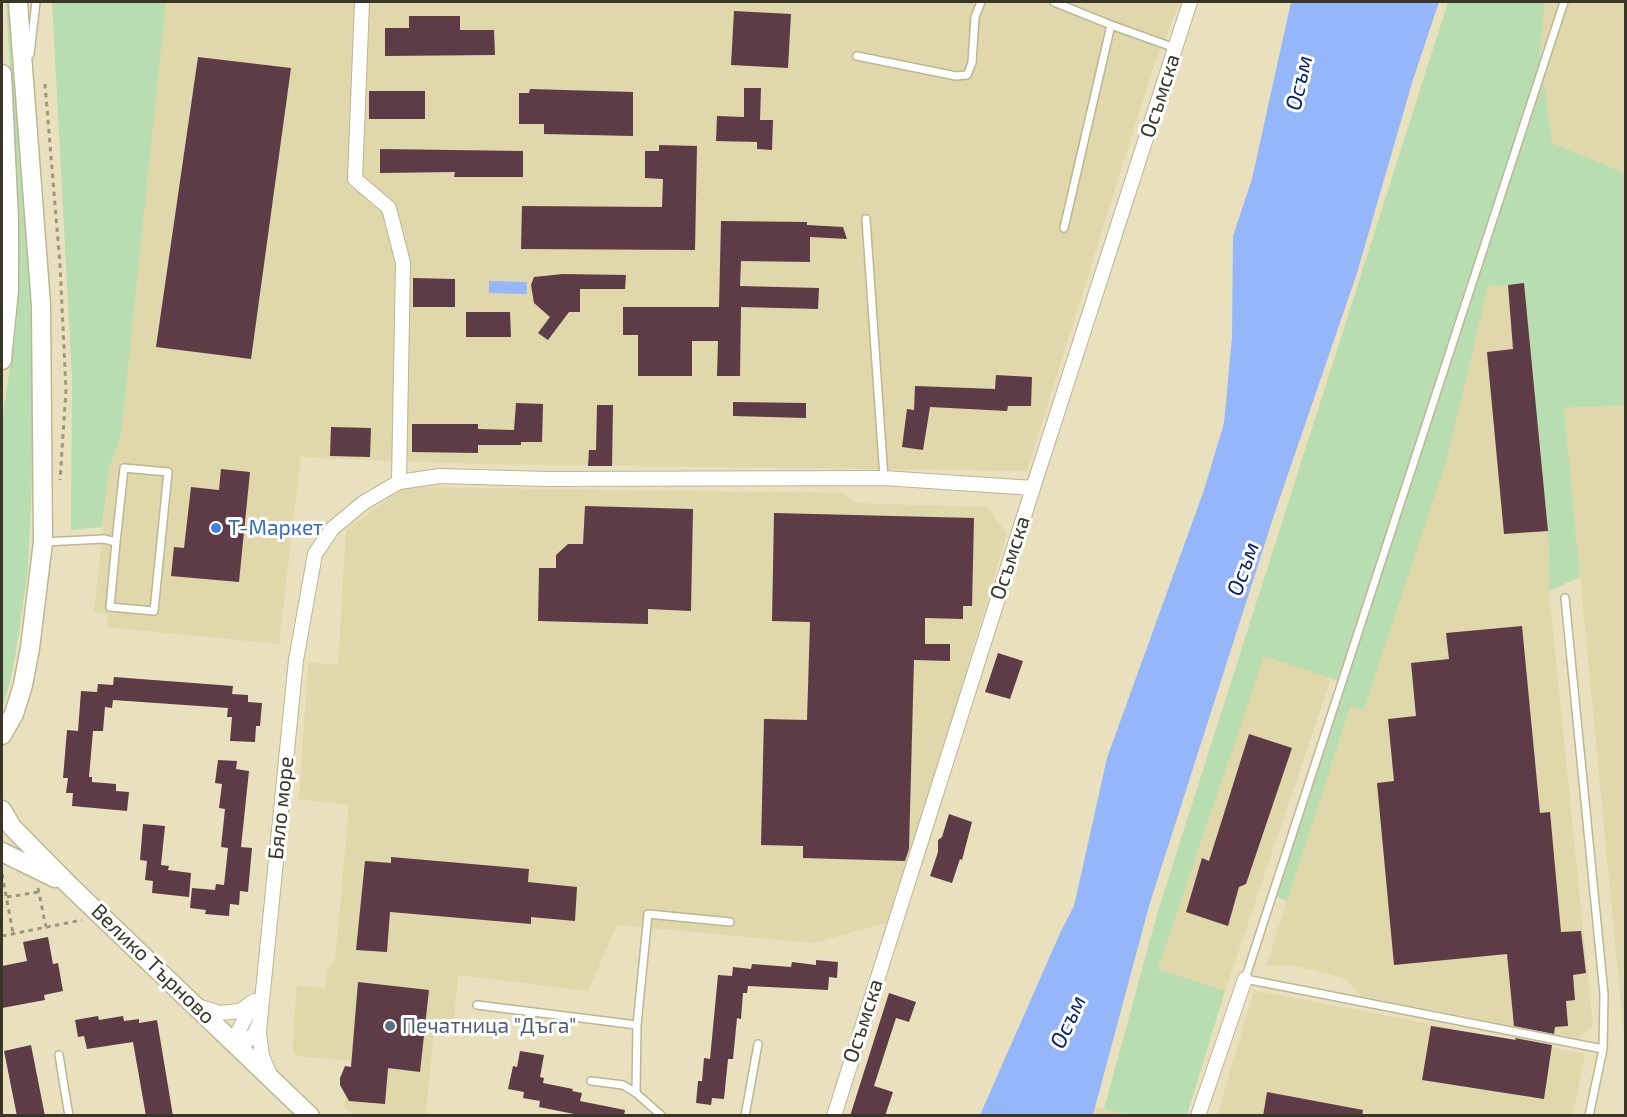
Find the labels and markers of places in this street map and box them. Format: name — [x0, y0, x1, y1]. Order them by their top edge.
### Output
place label: Т-Маркет — [228, 515, 323, 541]
marker: Т-Маркет — [209, 521, 223, 535]
place label: Печатница "Дъга" — [402, 1013, 576, 1039]
marker: Печатница "Дъга" — [383, 1019, 397, 1033]

